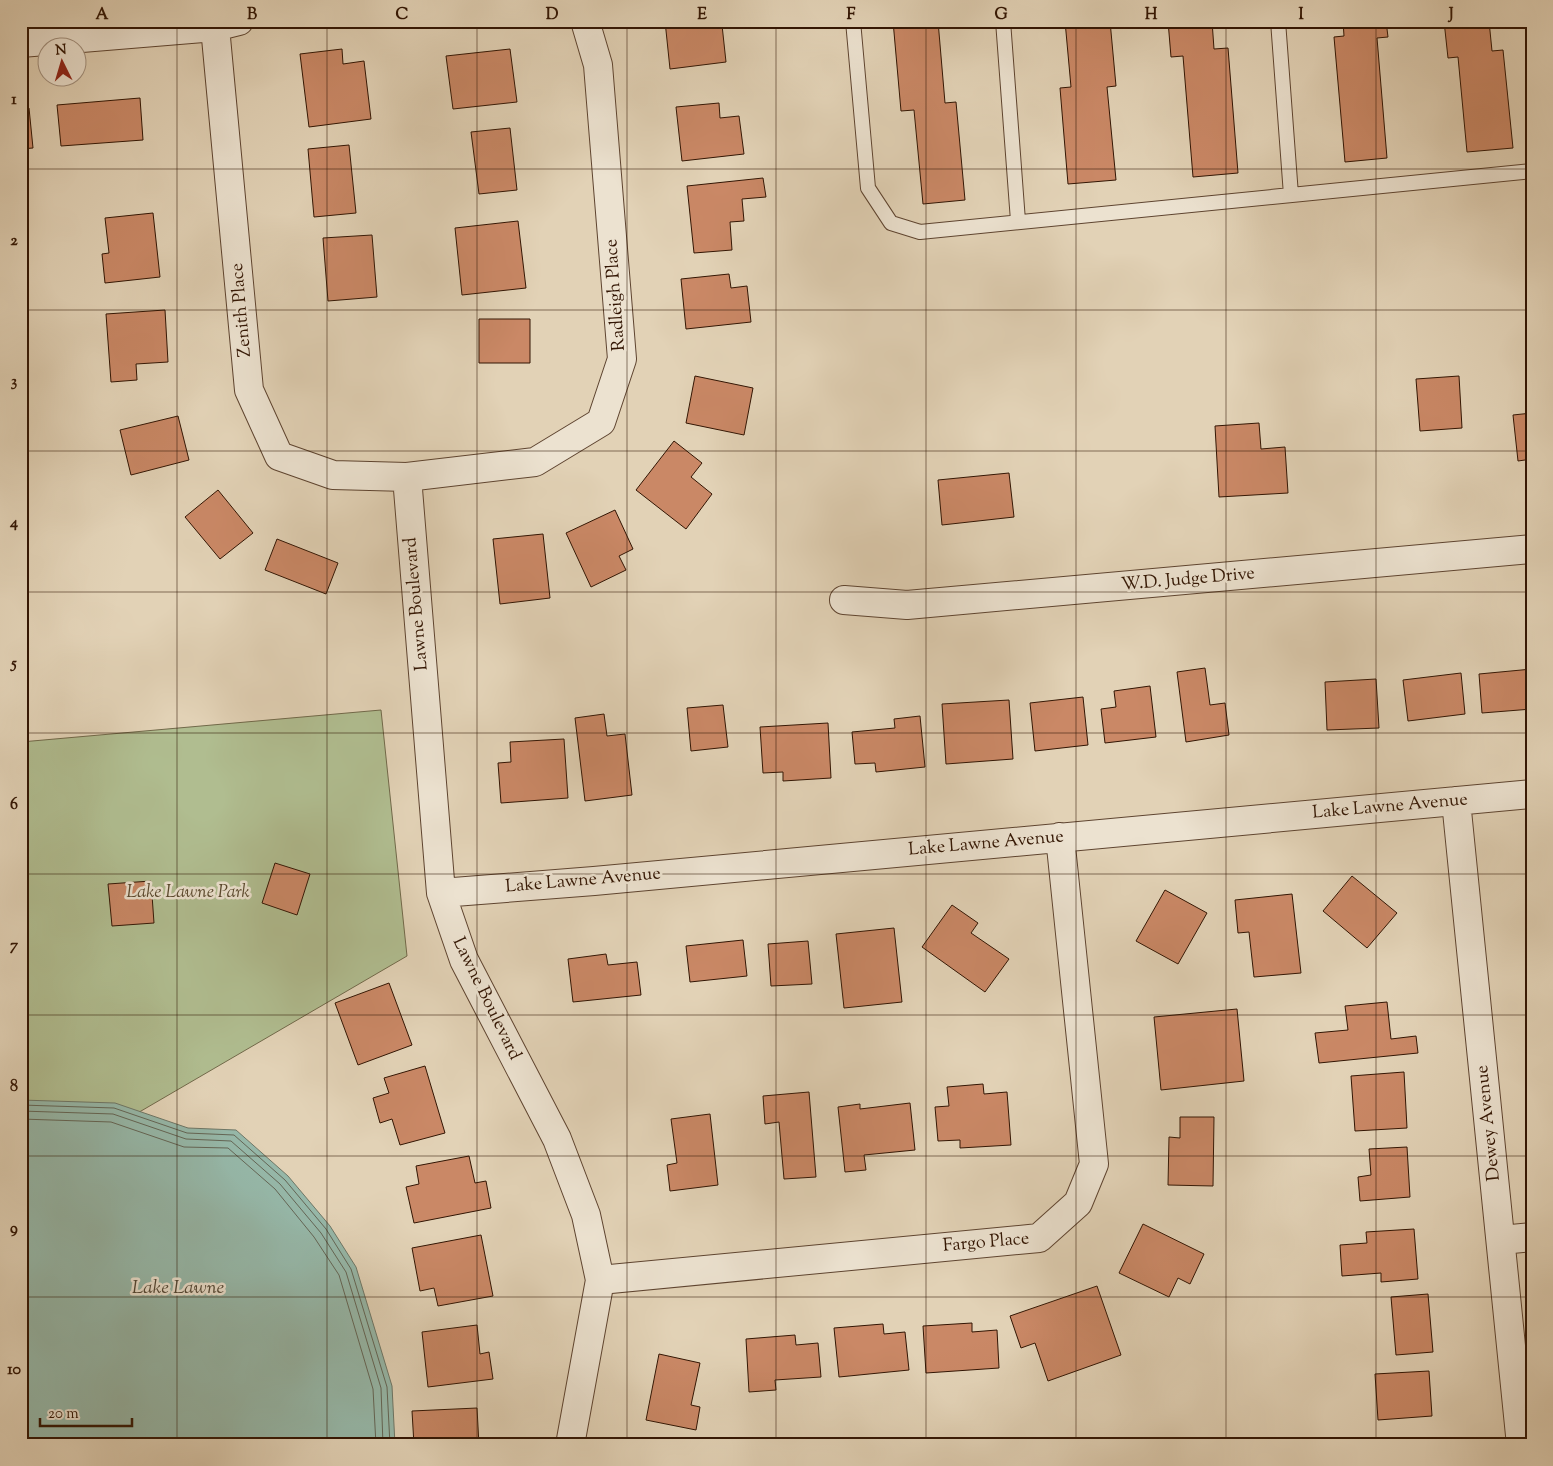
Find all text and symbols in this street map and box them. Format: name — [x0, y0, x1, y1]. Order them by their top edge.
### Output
text: A — [96, 4, 109, 27]
text: B — [247, 4, 257, 27]
text: C — [396, 4, 409, 27]
text: D — [546, 4, 559, 27]
text: E — [697, 4, 707, 27]
text: F — [847, 4, 856, 27]
text: G — [994, 4, 1008, 27]
text: H — [1145, 4, 1158, 27]
text: I — [1298, 4, 1304, 27]
text: J — [1447, 4, 1454, 27]
north arrow — [38, 38, 88, 88]
text: N — [55, 41, 67, 61]
text: 1 — [11, 89, 17, 112]
text: 2 — [10, 230, 18, 253]
street label: Radleigh Place — [599, 238, 633, 352]
street label: Zenith Place — [225, 262, 259, 358]
text: 3 — [11, 371, 18, 394]
text: 4 — [9, 512, 18, 535]
street label: Lawne Boulevard — [398, 536, 436, 672]
street label: W.D. Judge Drive — [1120, 561, 1256, 599]
text: 5 — [9, 653, 17, 676]
street label: Lake Lawne Avenue — [1311, 787, 1469, 827]
text: 6 — [10, 794, 18, 817]
street label: Lake Lawne Avenue — [907, 824, 1065, 864]
street label: Lake Lawne Avenue — [504, 861, 662, 901]
park label: Lake Lawne Park — [126, 880, 250, 906]
street label: Lawne Boulevard — [445, 933, 527, 1065]
text: 7 — [10, 935, 19, 958]
street label: Dewey Avenue — [1470, 1064, 1508, 1182]
text: 8 — [10, 1076, 18, 1099]
text: 9 — [10, 1218, 18, 1241]
street label: Fargo Place — [942, 1226, 1030, 1260]
water label: Lake Lawne — [132, 1275, 225, 1302]
text: 10 — [7, 1359, 21, 1382]
scale bar — [40, 1396, 132, 1428]
text: 20 m — [48, 1404, 79, 1425]

